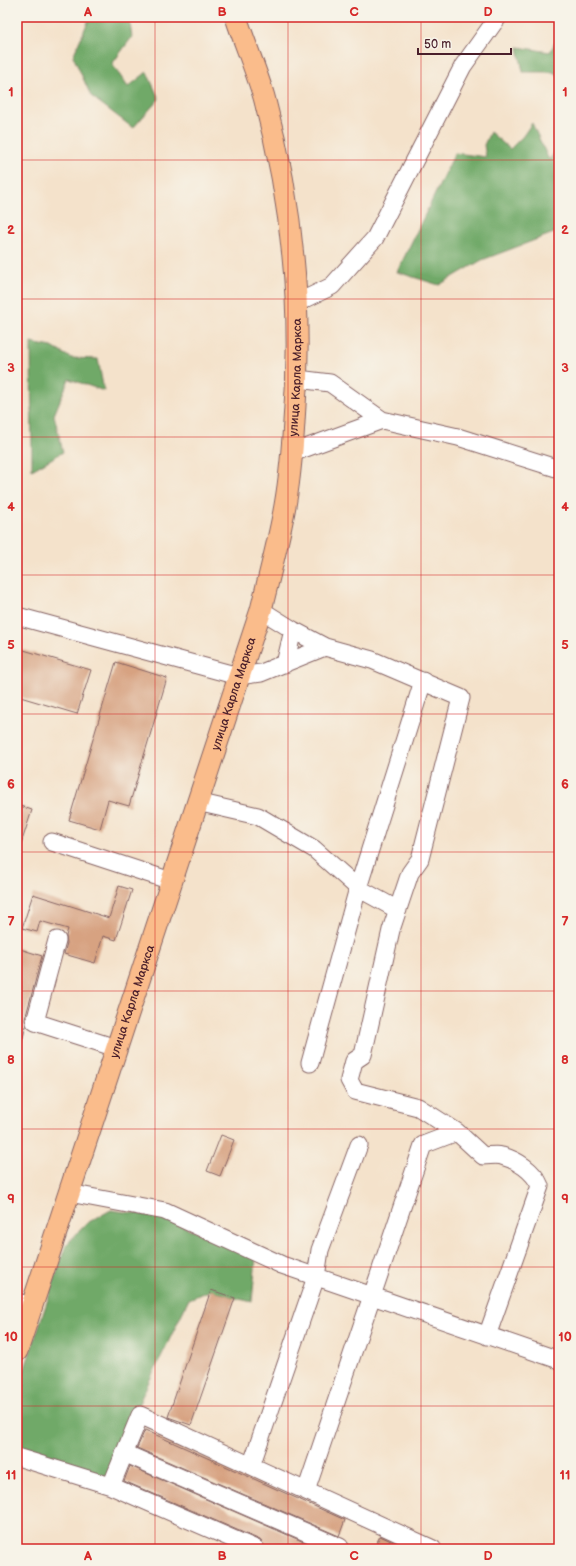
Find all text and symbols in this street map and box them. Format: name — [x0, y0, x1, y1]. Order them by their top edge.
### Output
text: A — [83, 4, 92, 20]
text: B — [217, 4, 227, 20]
text: C — [349, 4, 359, 20]
text: D — [483, 4, 493, 20]
scale bar — [418, 30, 511, 56]
text: 50 m — [424, 37, 451, 52]
text: 1 — [8, 84, 14, 100]
text: 1 — [562, 84, 568, 100]
text: 2 — [7, 222, 15, 238]
text: 2 — [561, 222, 569, 238]
street label: улица Карла Маркса — [286, 318, 305, 437]
text: 3 — [7, 360, 15, 376]
text: 3 — [561, 360, 569, 376]
text: 4 — [7, 499, 15, 515]
text: 4 — [561, 499, 569, 515]
street label: улица Карла Маркса — [208, 635, 260, 752]
text: 5 — [7, 637, 15, 653]
text: 5 — [561, 637, 569, 653]
text: 6 — [7, 776, 15, 792]
text: 6 — [561, 776, 569, 792]
text: 7 — [7, 914, 15, 930]
text: 7 — [561, 914, 569, 930]
street label: улица Карла Маркса — [107, 943, 158, 1060]
text: 8 — [7, 1052, 15, 1068]
text: 8 — [561, 1052, 569, 1068]
text: 9 — [7, 1191, 15, 1207]
text: 9 — [561, 1191, 569, 1207]
text: 10 — [4, 1329, 18, 1345]
text: 10 — [558, 1329, 572, 1345]
text: 11 — [6, 1467, 16, 1483]
text: 11 — [560, 1467, 570, 1483]
text: A — [83, 1548, 92, 1564]
text: B — [217, 1548, 227, 1564]
text: C — [349, 1548, 359, 1564]
text: D — [483, 1548, 493, 1564]

